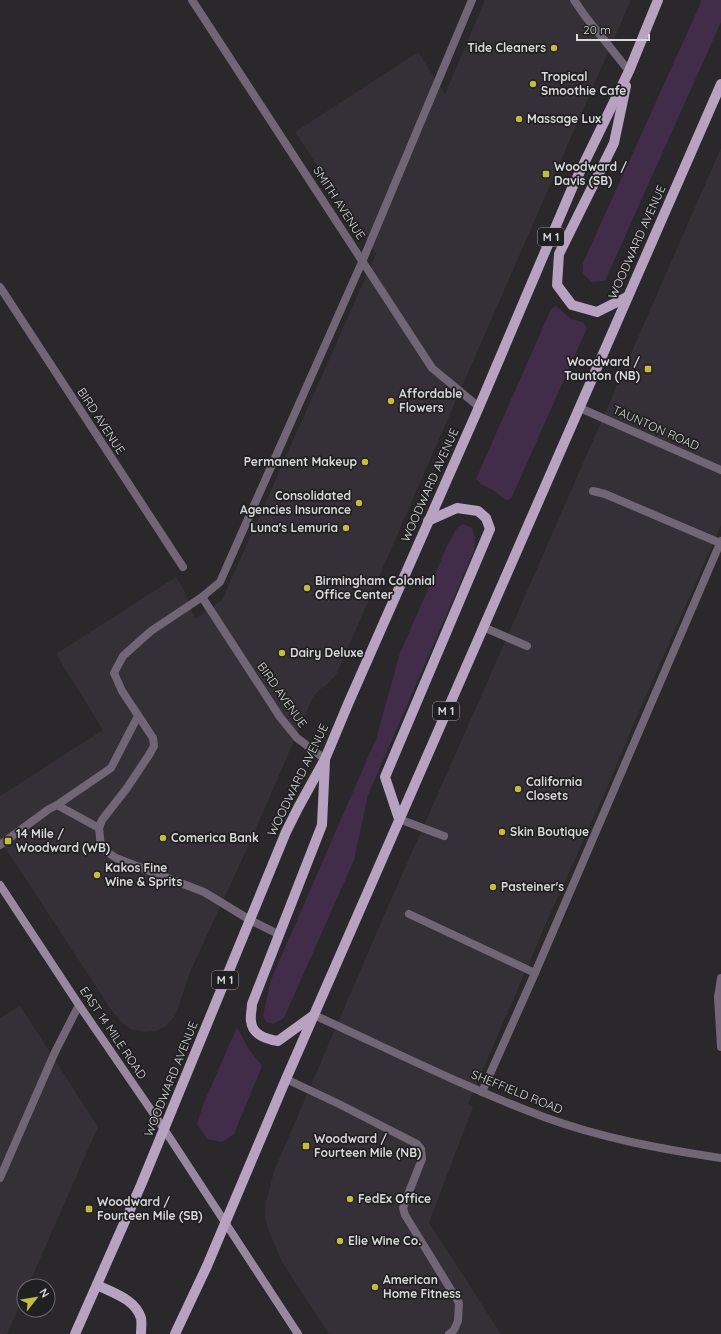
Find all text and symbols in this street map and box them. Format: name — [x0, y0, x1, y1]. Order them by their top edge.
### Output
scale bar — [577, 16, 649, 42]
text: 20 m — [583, 22, 611, 37]
place label: Tide Cleaners — [467, 40, 546, 55]
marker: Tide Cleaners — [549, 43, 559, 53]
place label: Tropical Smoothie Cafe — [541, 69, 626, 98]
marker: Tropical Smoothie Cafe — [528, 79, 538, 89]
place label: Massage Lux — [527, 111, 601, 126]
marker: Massage Lux — [514, 114, 524, 124]
place label: Woodward / Davis (SB) — [554, 159, 627, 188]
street label: SMITH AVENUE — [310, 163, 369, 242]
marker: Woodward / Davis (SB) — [541, 169, 551, 179]
street label: WOODWARD AVENUE — [605, 182, 668, 301]
road number: M 1 — [538, 228, 564, 246]
place label: Woodward / Taunton (NB) — [564, 354, 640, 383]
marker: Woodward / Taunton (NB) — [643, 364, 653, 374]
street label: BIRD AVENUE — [74, 385, 129, 457]
place label: Affordable Flowers — [399, 386, 462, 415]
marker: Affordable Flowers — [386, 396, 396, 406]
street label: TAUNTON ROAD — [611, 402, 702, 454]
street label: WOODWARD AVENUE — [398, 425, 461, 544]
place label: Permanent Makeup — [244, 454, 357, 469]
marker: Permanent Makeup — [360, 457, 370, 467]
place label: Consolidated Agencies Insurance — [240, 488, 351, 517]
marker: Consolidated Agencies Insurance — [354, 498, 364, 508]
place label: Luna's Lemuria — [250, 520, 338, 535]
marker: Luna's Lemuria — [341, 523, 351, 533]
place label: Birmingham Colonial Office Center — [315, 573, 435, 602]
marker: Birmingham Colonial Office Center — [302, 583, 312, 593]
place label: Dairy Deluxe — [290, 645, 363, 660]
marker: Dairy Deluxe — [277, 648, 287, 658]
street label: BIRD AVENUE — [254, 659, 311, 730]
road number: M 1 — [433, 702, 459, 720]
street label: WOODWARD AVENUE — [264, 721, 331, 838]
place label: California Closets — [526, 774, 582, 803]
marker: California Closets — [513, 784, 523, 794]
place label: Skin Boutique — [510, 824, 589, 839]
place label: 14 Mile / Woodward (WB) — [16, 826, 110, 855]
marker: Skin Boutique — [497, 827, 507, 837]
place label: Comerica Bank — [171, 830, 259, 845]
marker: Comerica Bank — [158, 833, 168, 843]
marker: 14 Mile / Woodward (WB) — [3, 836, 13, 846]
place label: Kakos Fine Wine & Sprits — [105, 860, 182, 889]
marker: Kakos Fine Wine & Sprits — [92, 870, 102, 880]
place label: Pasteiner's — [501, 879, 564, 894]
marker: Pasteiner's — [488, 882, 498, 892]
road number: M 1 — [212, 971, 238, 989]
street label: EAST 14 MILE ROAD — [77, 984, 150, 1082]
street label: WOODWARD AVENUE — [141, 1019, 201, 1139]
street label: SHEFFIELD ROAD — [469, 1066, 565, 1117]
place label: Woodward / Fourteen Mile (NB) — [314, 1131, 421, 1160]
marker: Woodward / Fourteen Mile (NB) — [301, 1141, 311, 1151]
place label: FedEx Office — [358, 1191, 431, 1206]
place label: Woodward / Fourteen Mile (SB) — [97, 1194, 203, 1223]
marker: FedEx Office — [345, 1194, 355, 1204]
marker: Woodward / Fourteen Mile (SB) — [84, 1204, 94, 1214]
place label: Elie Wine Co. — [348, 1233, 421, 1248]
marker: Elie Wine Co. — [335, 1236, 345, 1246]
place label: American Home Fitness — [383, 1272, 461, 1301]
north arrow — [16, 1278, 56, 1318]
marker: American Home Fitness — [370, 1282, 380, 1292]
text: N — [36, 1286, 53, 1300]

